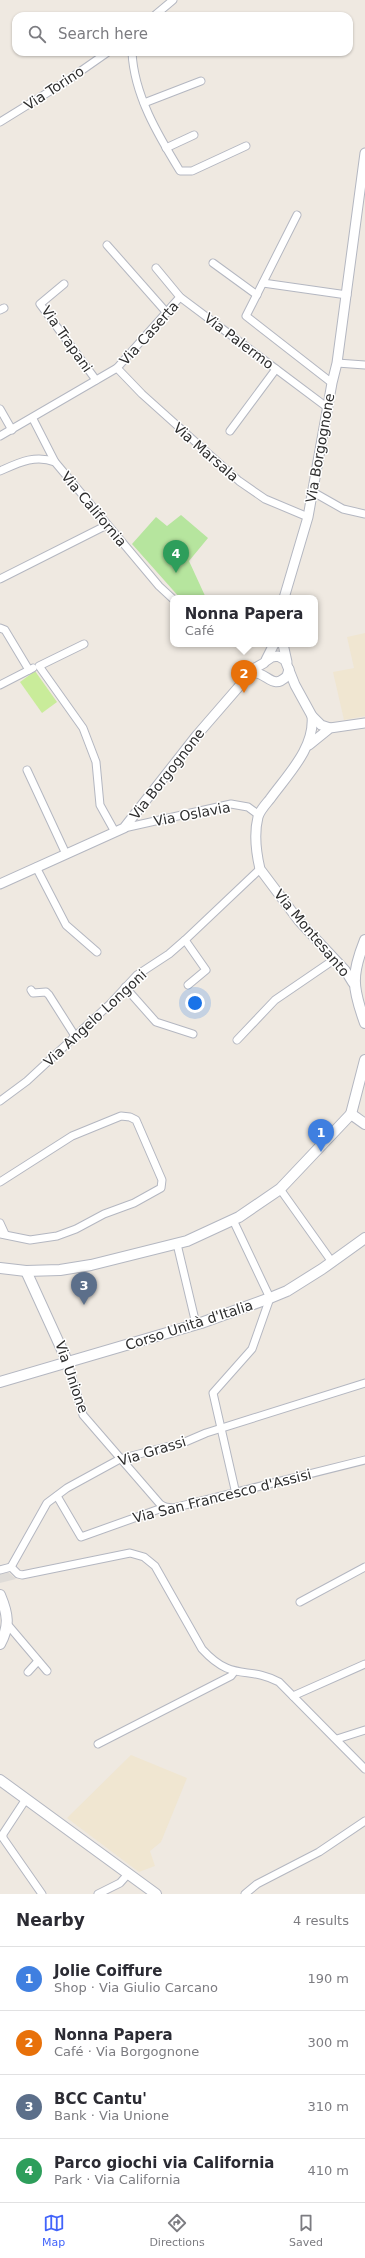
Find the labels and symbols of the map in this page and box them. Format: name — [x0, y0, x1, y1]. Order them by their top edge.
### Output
street label: Via Torino — [21, 63, 87, 113]
street label: Via Caserta — [116, 298, 182, 368]
street label: Via Trapani — [38, 303, 96, 375]
street label: Via Palermo — [201, 310, 277, 372]
street label: Via Borgognone — [302, 392, 338, 504]
street label: Via Marsala — [170, 419, 242, 485]
street label: Via California — [58, 468, 130, 550]
pin: 4 — [163, 540, 189, 573]
pin: 2 — [231, 660, 257, 693]
street label: Via Borgognone — [126, 725, 208, 823]
street label: Via Oslavia — [152, 799, 232, 829]
street label: Via Montesanto — [271, 886, 353, 980]
street label: Via Angelo Longoni — [40, 966, 150, 1070]
your location — [185, 993, 205, 1013]
pin: 1 — [308, 1119, 334, 1152]
pin: 3 — [71, 1272, 97, 1305]
street label: Corso Unità d'Italia — [123, 1297, 255, 1353]
street label: Via Unione — [52, 1339, 92, 1415]
street label: Via Grassi — [116, 1433, 188, 1469]
street label: Via San Francesco d'Assisi — [131, 1466, 313, 1526]

